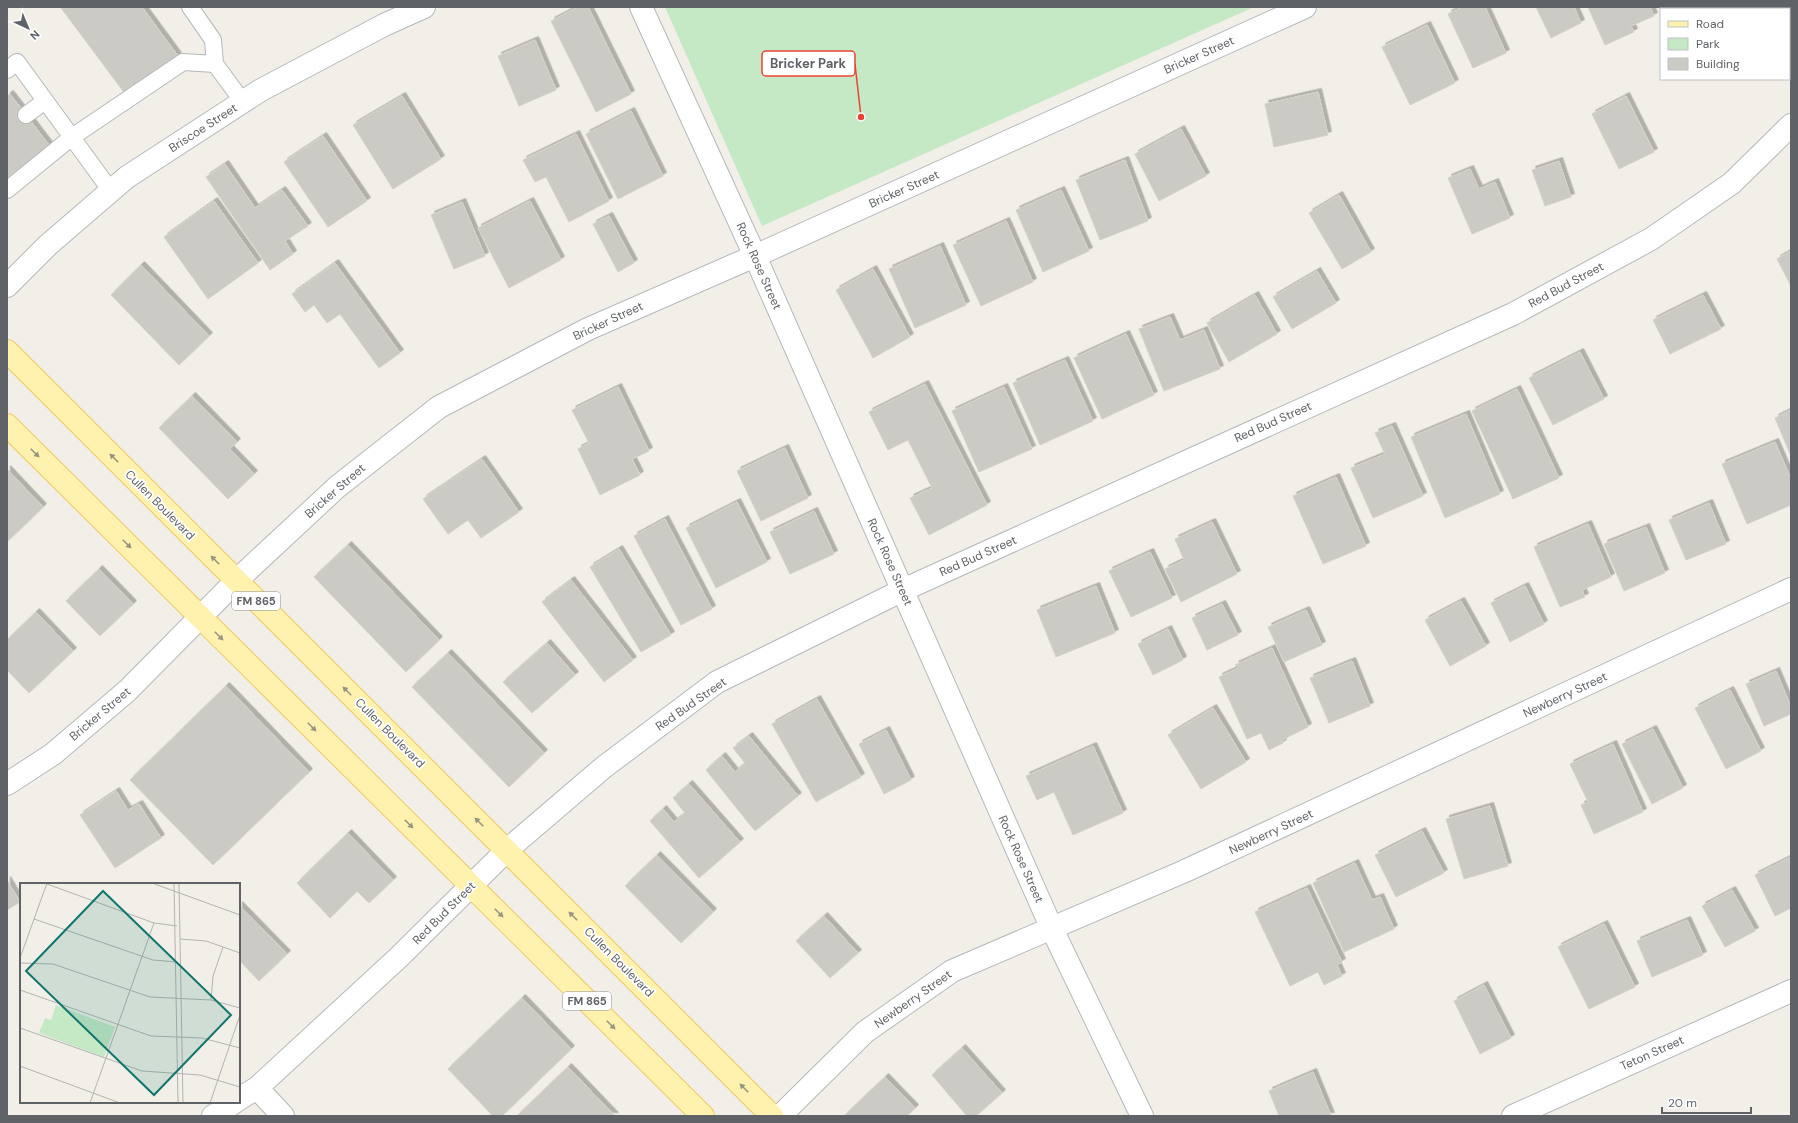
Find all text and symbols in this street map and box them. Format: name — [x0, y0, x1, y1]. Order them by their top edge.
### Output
north arrow — [8, 8, 48, 48]
legend — [1660, 8, 1790, 80]
text: Road — [1696, 16, 1724, 32]
text: N — [27, 27, 43, 43]
street label: Bricker Street — [1161, 32, 1237, 78]
text: Park — [1696, 36, 1720, 52]
callout: Bricker Park — [762, 51, 855, 76]
text: Bricker Park — [770, 55, 847, 72]
text: Building — [1696, 56, 1740, 72]
street label: Briscoe Street — [166, 100, 241, 156]
street label: Bricker Street — [866, 166, 942, 212]
street label: Rock Rose Street — [733, 220, 786, 312]
street label: Red Bud Street — [1526, 258, 1607, 312]
street label: Bricker Street — [570, 298, 646, 344]
street label: Red Bud Street — [1232, 398, 1314, 446]
one-way arrow — [30, 448, 40, 458]
one-way arrow — [109, 453, 119, 463]
street label: Bricker Street — [301, 460, 369, 522]
street label: Cullen Boulevard — [122, 467, 198, 543]
street label: Rock Rose Street — [864, 516, 917, 608]
street label: Red Bud Street — [937, 532, 1019, 580]
one-way arrow — [122, 539, 132, 549]
one-way arrow — [210, 555, 220, 565]
road number: FM 865 — [232, 592, 280, 610]
one-way arrow — [214, 631, 224, 641]
street label: Newberry Street — [1520, 668, 1610, 722]
street label: Red Bud Street — [652, 673, 730, 734]
street label: Bricker Street — [66, 683, 134, 744]
one-way arrow — [342, 686, 352, 696]
street label: Cullen Boulevard — [352, 695, 428, 771]
one-way arrow — [307, 723, 316, 732]
street label: Newberry Street — [1226, 805, 1316, 859]
street label: Rock Rose Street — [995, 813, 1048, 905]
one-way arrow — [474, 817, 484, 827]
one-way arrow — [404, 819, 414, 829]
street label: Red Bud Street — [409, 878, 479, 948]
inset map — [20, 883, 240, 1103]
one-way arrow — [494, 908, 503, 918]
one-way arrow — [568, 911, 578, 921]
street label: Cullen Boulevard — [581, 924, 657, 1000]
street label: Newberry Street — [871, 966, 955, 1032]
road number: FM 865 — [563, 992, 611, 1010]
one-way arrow — [606, 1020, 616, 1030]
street label: Teton Street — [1618, 1032, 1687, 1074]
one-way arrow — [739, 1083, 749, 1093]
scale bar — [1662, 1089, 1751, 1115]
text: 20 m — [1668, 1095, 1697, 1111]

